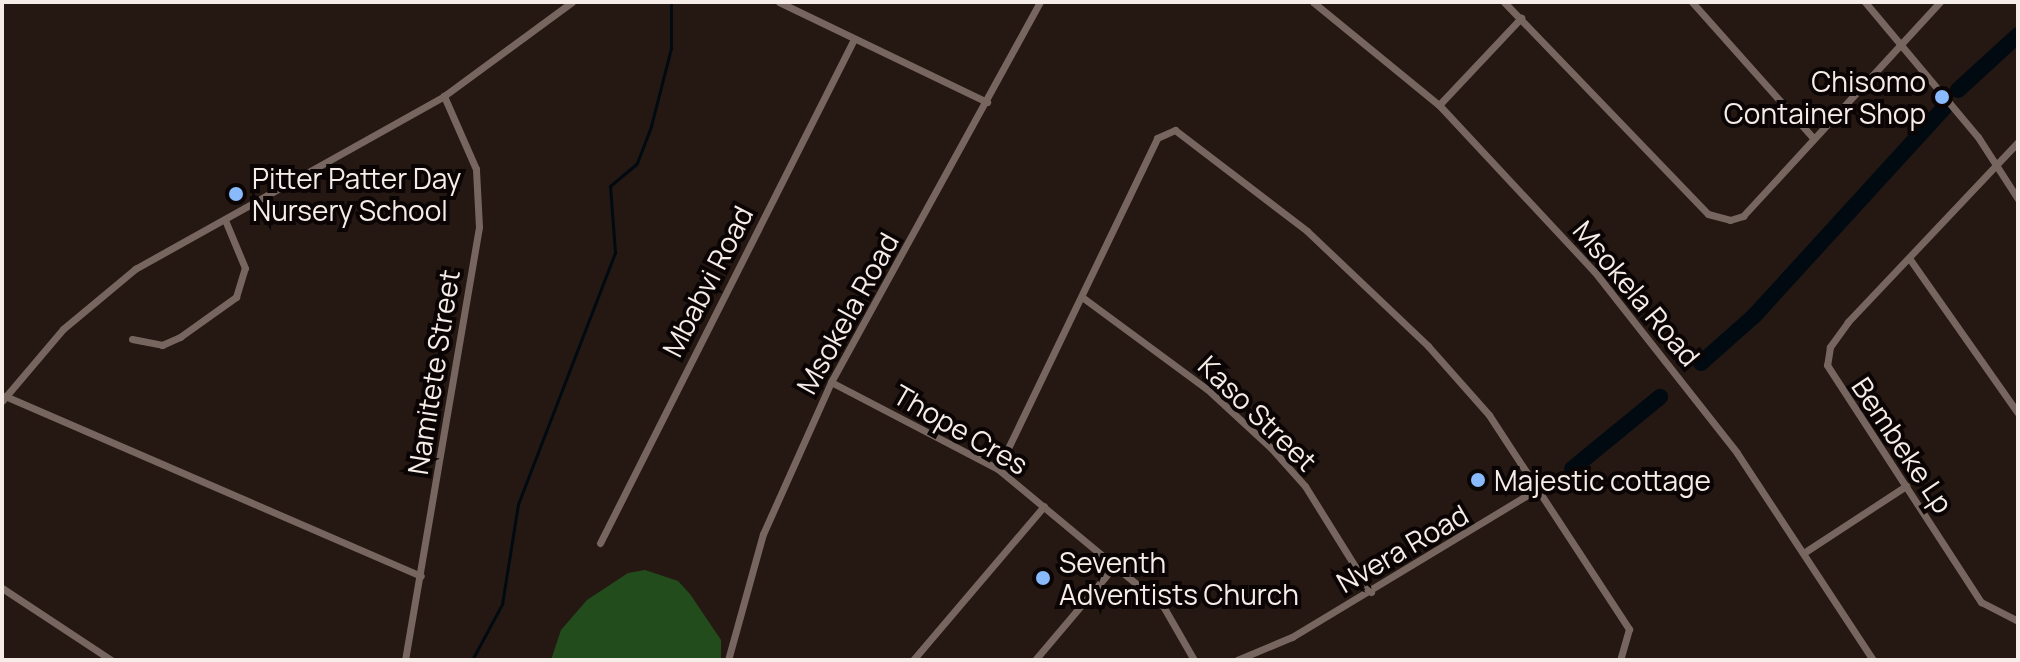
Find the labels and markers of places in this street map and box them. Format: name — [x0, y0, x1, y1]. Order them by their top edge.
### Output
place label: Chisomo Container Shop — [1724, 64, 1926, 130]
marker: Chisomo Container Shop — [1933, 88, 1951, 106]
place label: Pitter Patter Day Nursery School — [252, 161, 461, 227]
marker: Pitter Patter Day Nursery School — [227, 185, 245, 203]
place label: Majestic cottage — [1494, 463, 1711, 497]
marker: Majestic cottage — [1469, 471, 1487, 489]
place label: Seventh Adventists Church — [1059, 545, 1299, 611]
marker: Seventh Adventists Church — [1034, 569, 1052, 587]

